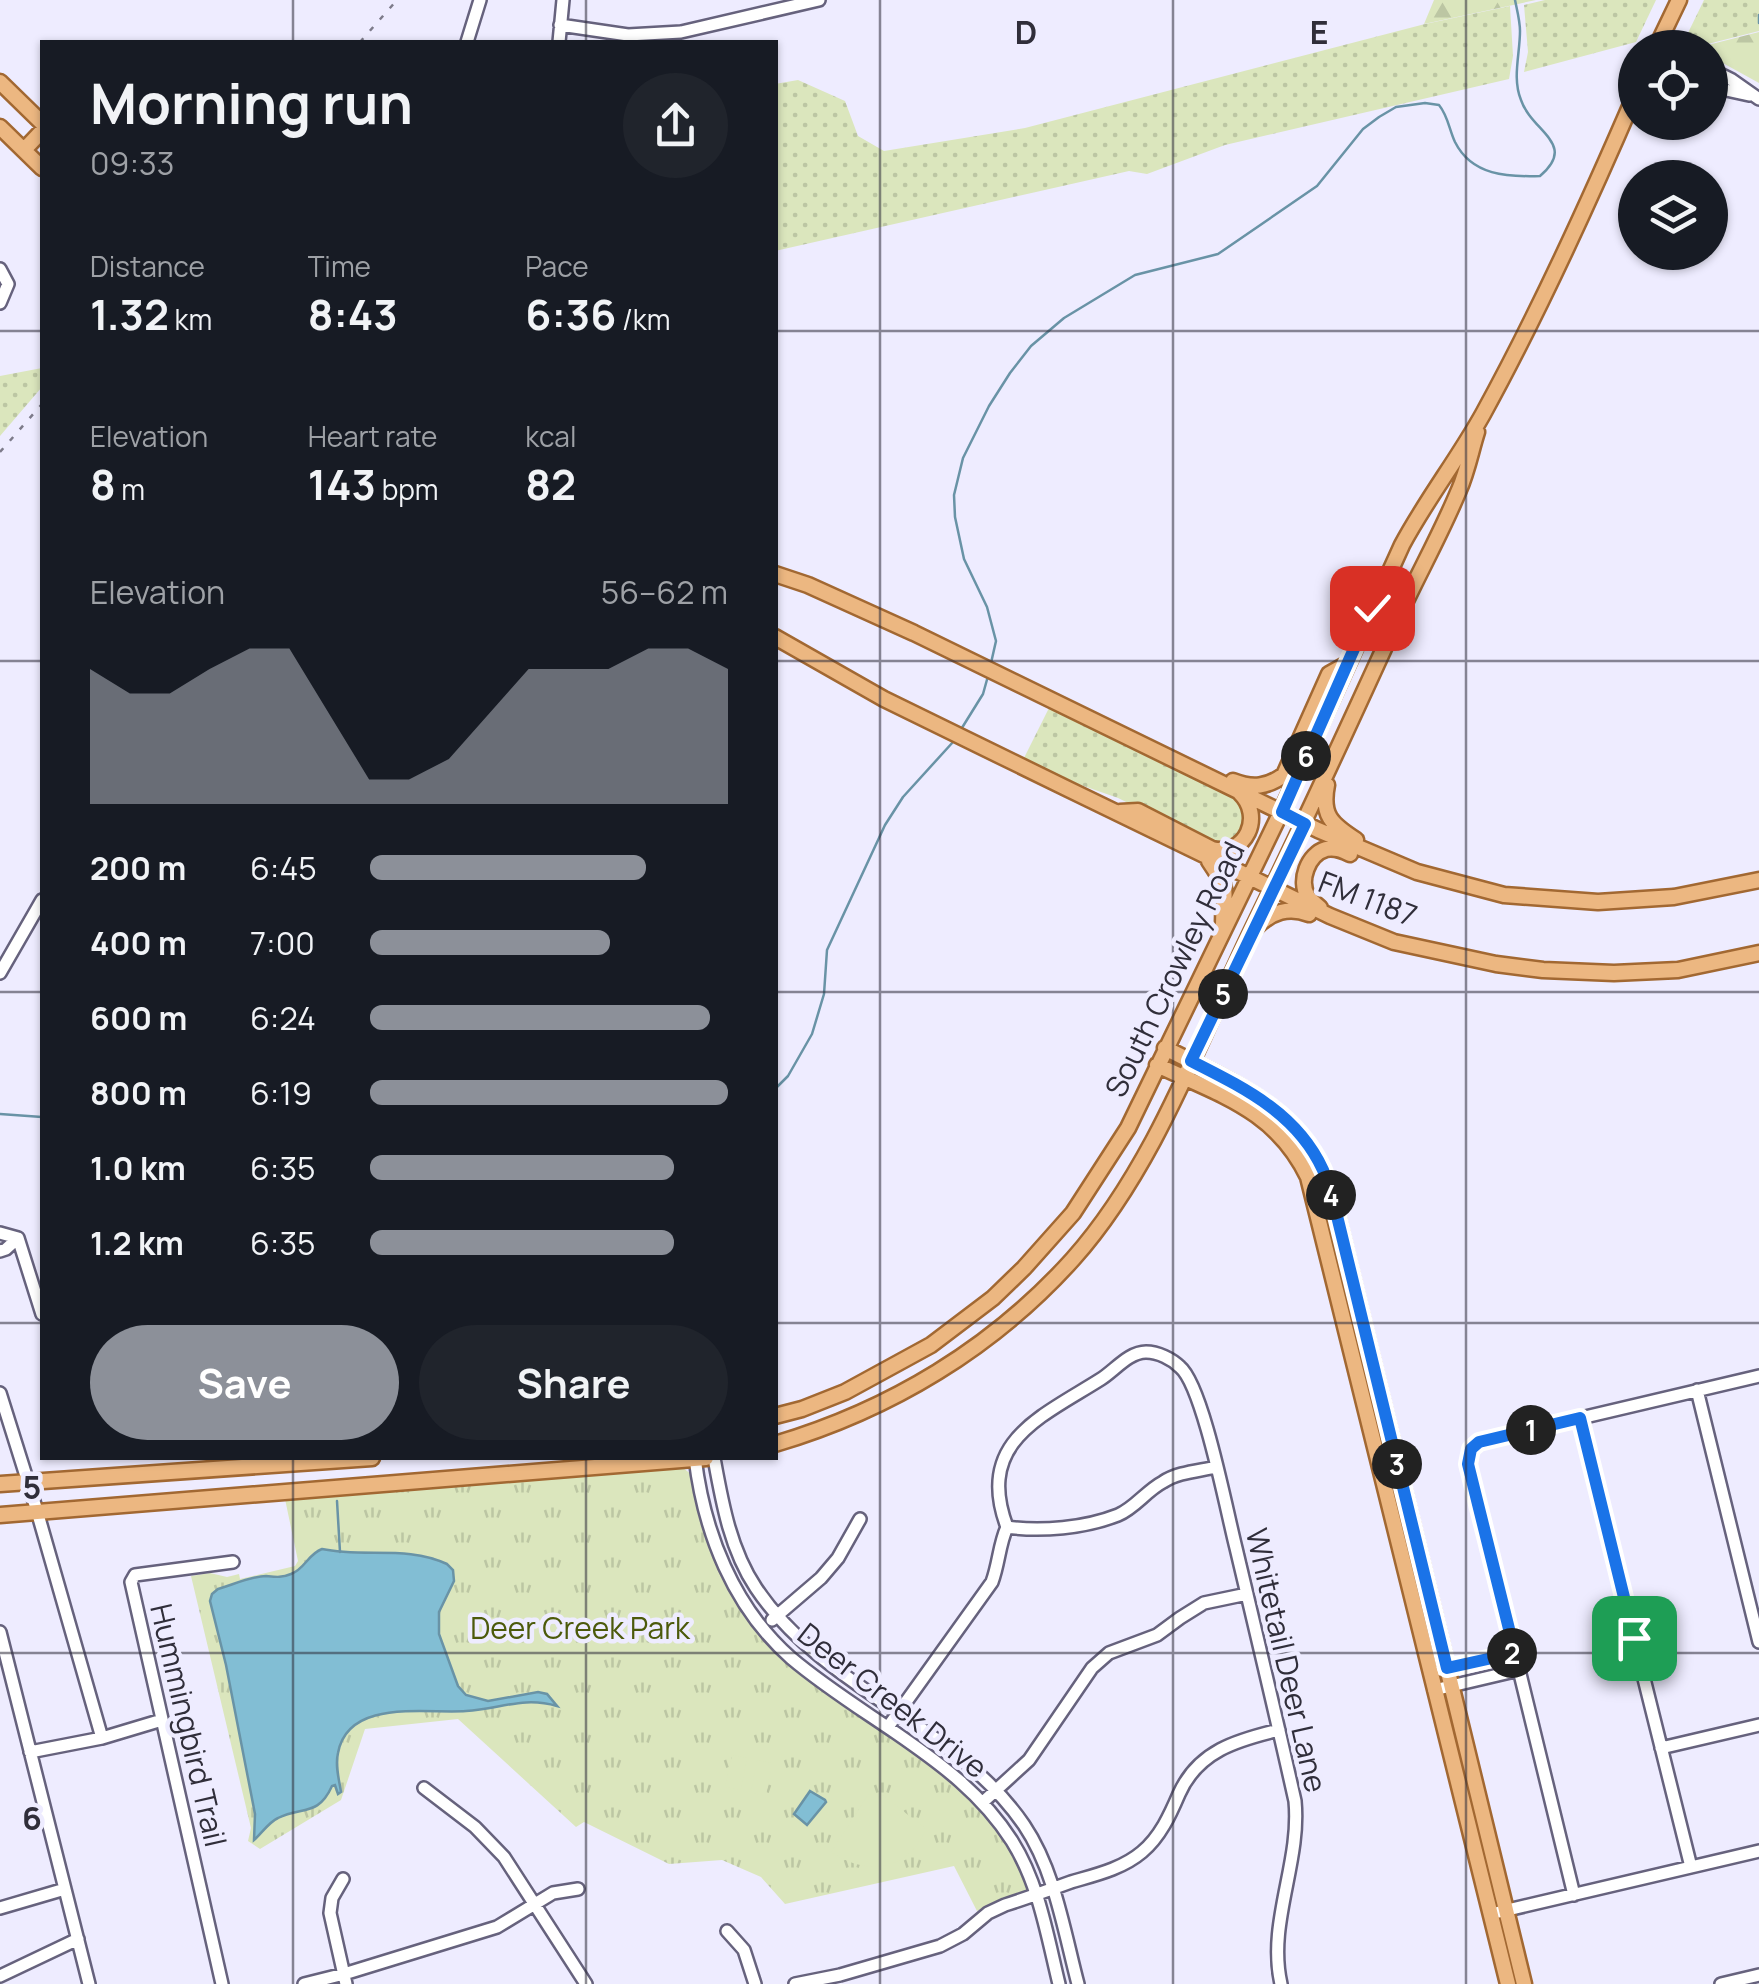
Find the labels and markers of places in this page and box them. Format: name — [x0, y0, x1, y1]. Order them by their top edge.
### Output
pin — [1330, 566, 1415, 651]
pin: 6 — [1281, 731, 1331, 781]
pin: 5 — [1198, 969, 1248, 1019]
pin: 4 — [1306, 1170, 1356, 1220]
pin: 1 — [1506, 1405, 1556, 1455]
pin: 3 — [1372, 1439, 1422, 1489]
pin — [1592, 1596, 1677, 1681]
pin: 2 — [1487, 1628, 1537, 1678]

